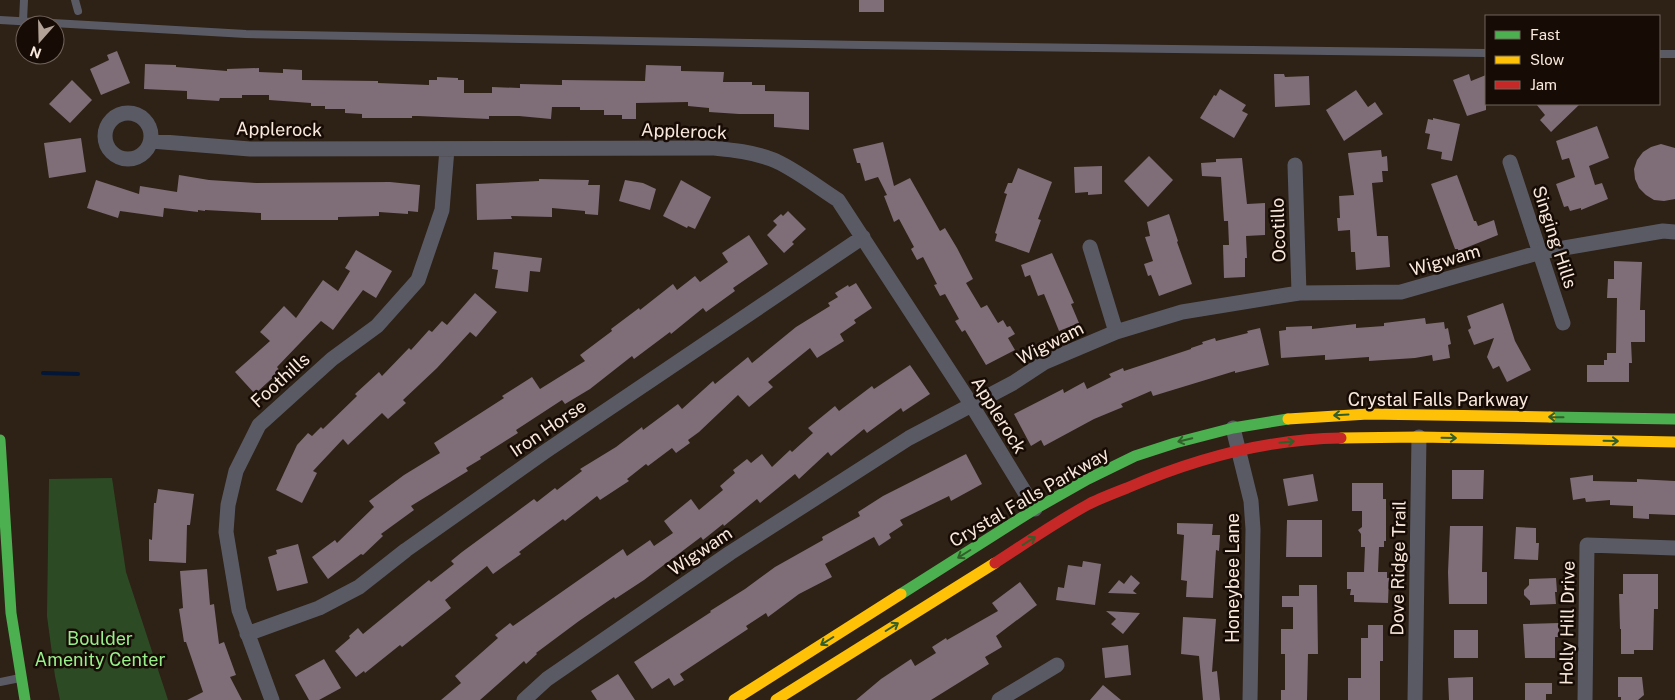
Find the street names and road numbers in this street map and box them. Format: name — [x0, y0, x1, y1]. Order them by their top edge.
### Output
street label: Applerock — [236, 118, 322, 140]
street label: Applerock — [641, 119, 727, 143]
street label: Singing Hills — [1529, 183, 1581, 291]
street label: Ocotillo — [1266, 197, 1290, 263]
street label: Wigwam — [1407, 240, 1483, 280]
street label: Wigwam — [1013, 317, 1087, 369]
street label: Foothills — [246, 348, 314, 412]
street label: Applerock — [967, 373, 1031, 457]
street label: Crystal Falls Parkway — [1348, 389, 1529, 410]
street label: Iron Horse — [506, 395, 590, 461]
street label: Crystal Falls Parkway — [945, 443, 1113, 551]
street label: Dove Ridge Trail — [1386, 500, 1410, 636]
street label: Honeybee Lane — [1222, 513, 1243, 643]
street label: Wigwam — [664, 522, 736, 580]
street label: Holly Hill Drive — [1555, 561, 1579, 685]

